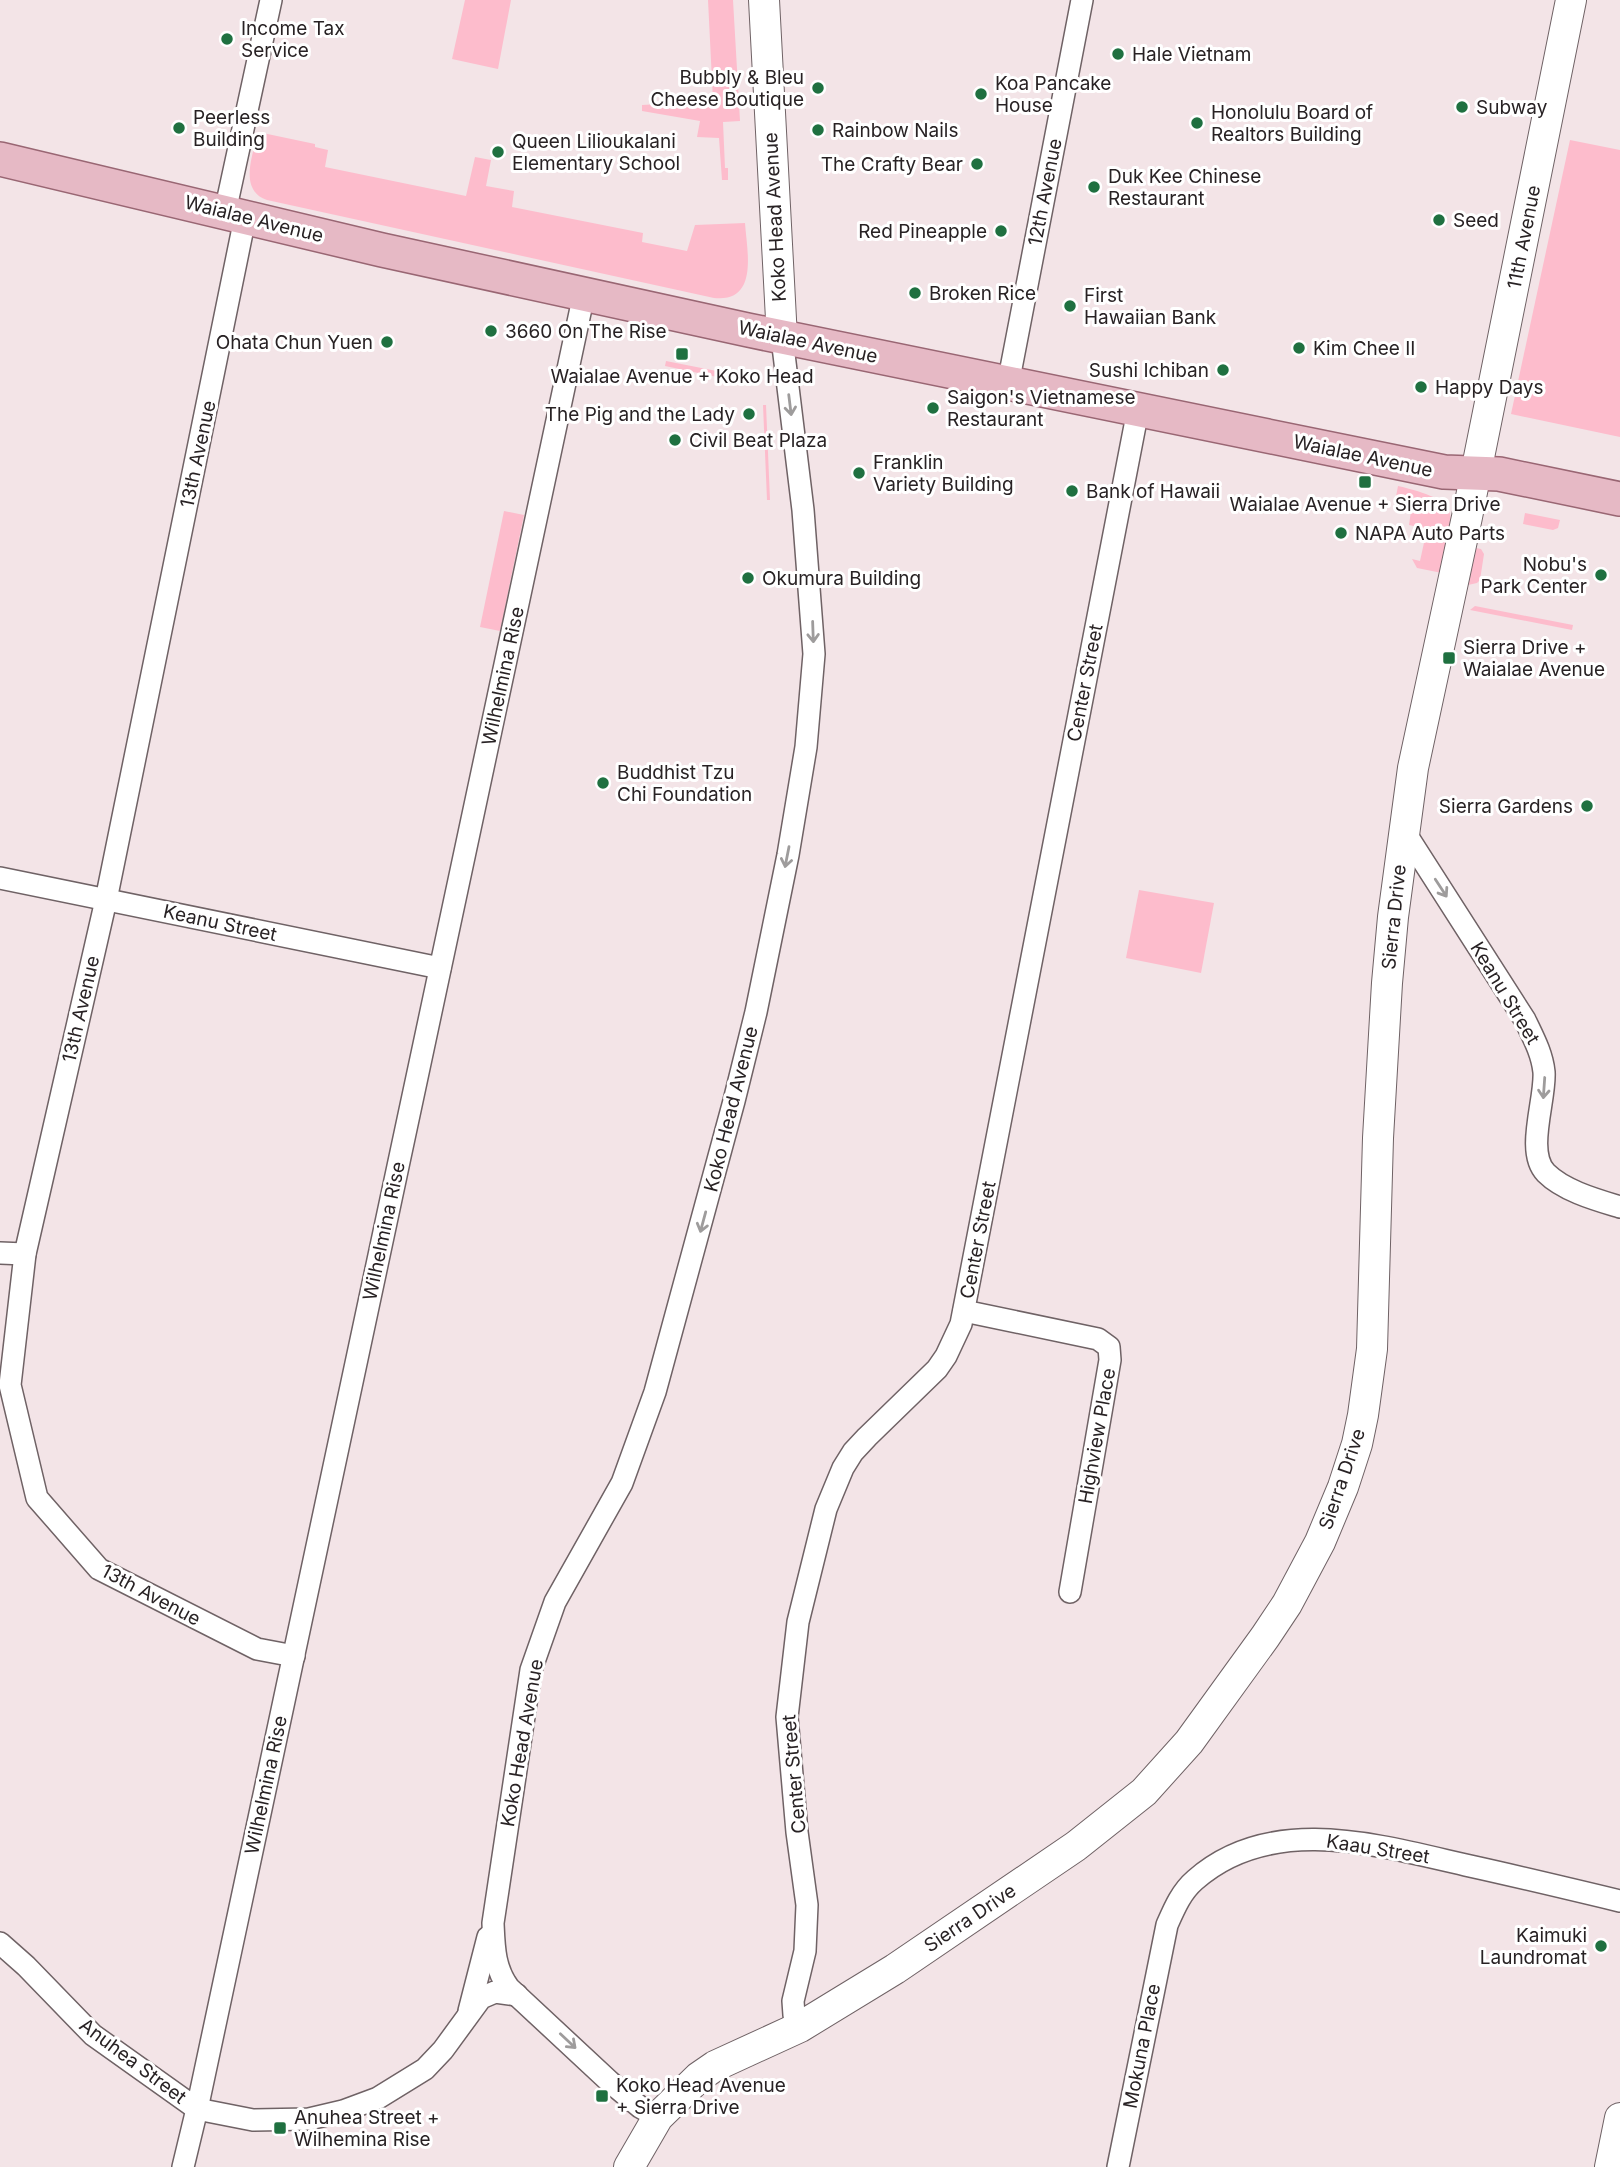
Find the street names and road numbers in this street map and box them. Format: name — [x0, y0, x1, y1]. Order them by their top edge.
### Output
street label: Koko Head Avenue — [759, 132, 791, 302]
street label: 12th Avenue — [1023, 136, 1067, 248]
street label: 11th Avenue — [1503, 183, 1545, 291]
street label: Waialae Avenue — [182, 191, 326, 247]
street label: Waialae Avenue — [736, 316, 880, 368]
street label: 13th Avenue — [175, 398, 221, 510]
street label: Waialae Avenue — [1291, 430, 1435, 482]
street label: Wilhelmina Rise — [477, 605, 529, 747]
street label: Center Street — [1062, 622, 1108, 744]
street label: Sierra Drive — [1377, 863, 1411, 971]
street label: Keanu Street — [161, 900, 279, 946]
street label: Keanu Street — [1465, 938, 1545, 1048]
street label: 13th Avenue — [58, 953, 104, 1065]
street label: Koko Head Avenue — [699, 1024, 763, 1194]
street label: Wilhelmina Rise — [358, 1160, 410, 1302]
street label: Center Street — [955, 1179, 1001, 1301]
street label: Highview Place — [1074, 1366, 1120, 1506]
street label: Sierra Drive — [1314, 1425, 1370, 1533]
street label: 13th Avenue — [97, 1559, 205, 1631]
street label: Koko Head Avenue — [496, 1657, 548, 1829]
street label: Wilhelmina Rise — [240, 1714, 292, 1856]
street label: Center Street — [777, 1714, 811, 1834]
street label: Kaau Street — [1325, 1829, 1431, 1869]
street label: Sierra Drive — [920, 1879, 1020, 1957]
street label: Mokuna Place — [1119, 1982, 1165, 2110]
street label: Anuhea Street — [75, 2013, 191, 2109]

